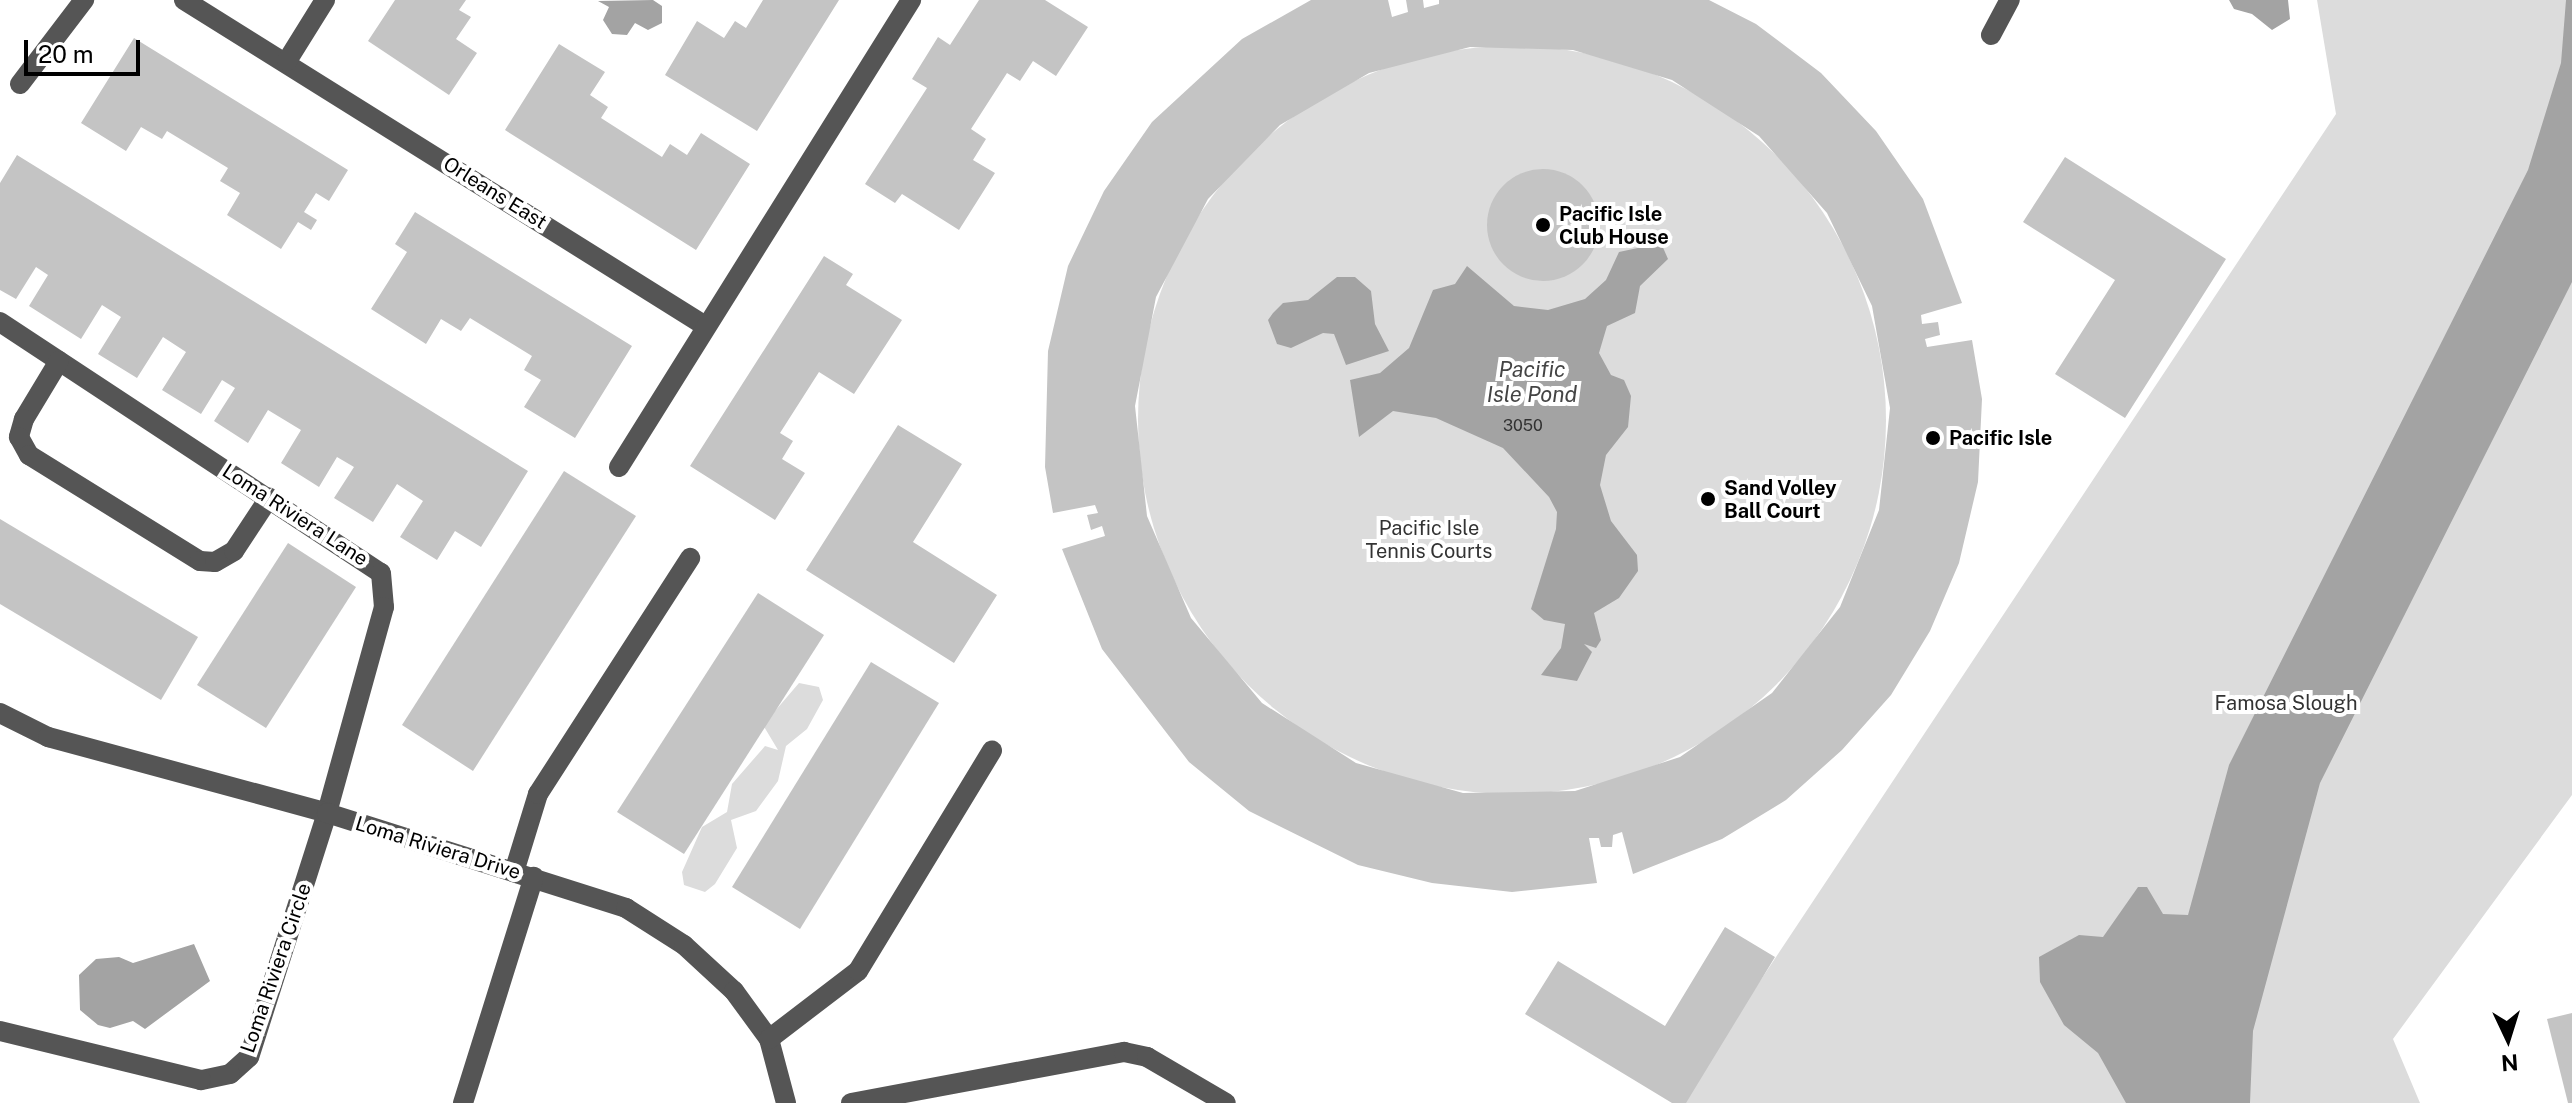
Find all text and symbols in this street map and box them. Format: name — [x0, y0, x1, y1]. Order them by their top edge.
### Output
scale bar — [28, 24, 144, 74]
text: 20 m — [38, 40, 94, 68]
street label: Orleans East — [439, 152, 551, 234]
place label: Pacific Isle Club House — [1559, 202, 1669, 249]
marker: Pacific Isle Club House — [1534, 216, 1552, 234]
water label: Pacific Isle Pond — [1487, 356, 1577, 408]
house number: 3050 — [1503, 416, 1543, 436]
place label: Pacific Isle — [1949, 426, 2052, 450]
marker: Pacific Isle — [1924, 429, 1942, 447]
street label: Loma Riviera Lane — [218, 459, 372, 571]
place label: Sand Volley Ball Court — [1724, 476, 1837, 523]
marker: Sand Volley Ball Court — [1699, 490, 1717, 508]
park label: Pacific Isle Tennis Courts — [1366, 516, 1492, 563]
park label: Famosa Slough — [2214, 691, 2358, 715]
street label: Loma Riviera Drive — [352, 811, 524, 885]
street label: Loma Riviera Circle — [236, 880, 316, 1056]
north arrow — [2468, 999, 2548, 1079]
text: N — [2500, 1049, 2519, 1077]

